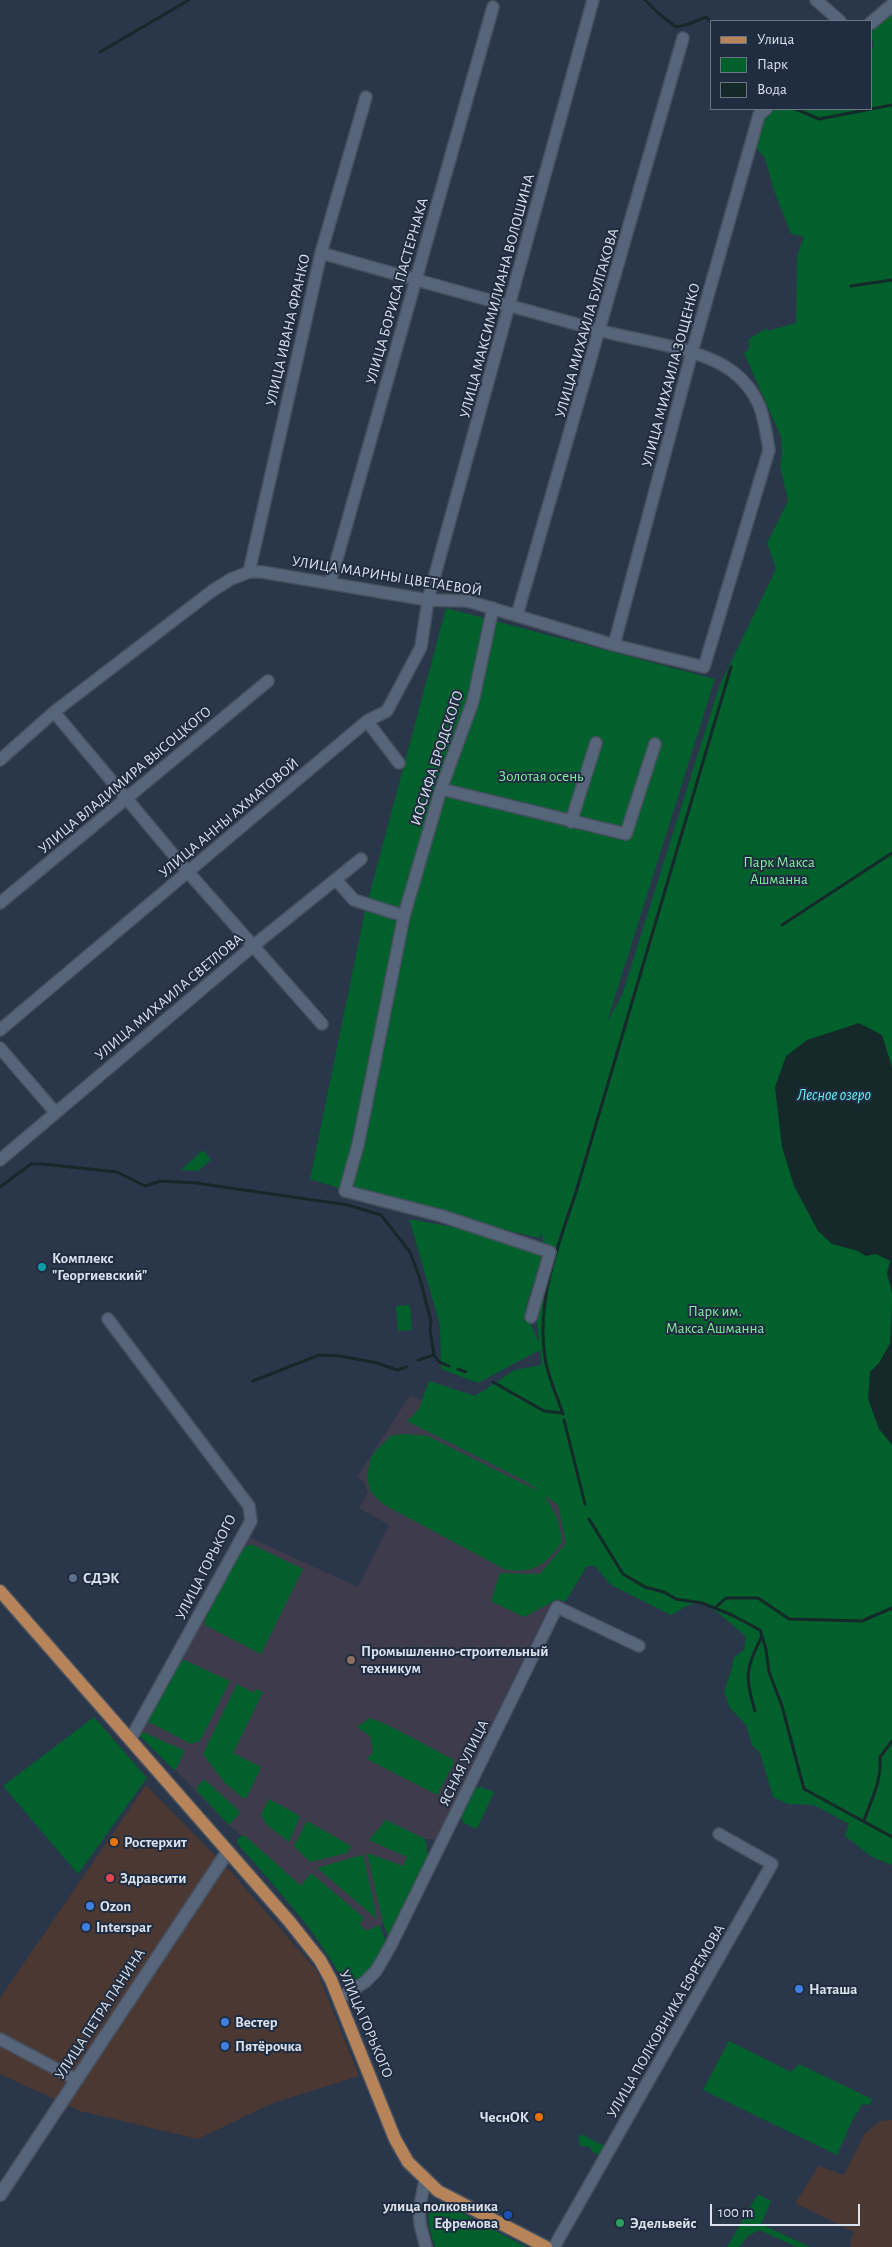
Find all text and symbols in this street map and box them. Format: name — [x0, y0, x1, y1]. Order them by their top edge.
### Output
legend — [710, 20, 872, 110]
text: Улица — [757, 32, 794, 47]
text: Парк — [757, 57, 788, 72]
text: Вода — [757, 82, 787, 97]
street label: УЛИЦА МАКСИМИЛИАНА ВОЛОШИНА — [456, 172, 538, 420]
street label: УЛИЦА БОРИСА ПАСТЕРНАКА — [362, 196, 432, 386]
street label: УЛИЦА МИХАИЛА БУЛГАКОВА — [551, 226, 623, 420]
street label: УЛИЦА ИВАНА ФРАНКО — [262, 252, 314, 408]
street label: УЛИЦА МИХАИЛА ЗОЩЕНКО — [638, 281, 704, 469]
street label: УЛИЦА МАРИНЫ ЦВЕТАЕВОЙ — [291, 552, 483, 600]
street label: ИОСИФА БРОДСКОГО — [407, 688, 467, 828]
street label: УЛИЦА ВЛАДИМИРА ВЫСОЦКОГО — [35, 702, 215, 858]
street label: УЛИЦА АННЫ АХМАТОВОЙ — [156, 754, 302, 882]
park label: Золотая осень — [499, 767, 583, 785]
park label: Парк Макса Ашманна — [743, 853, 815, 888]
street label: УЛИЦА МИХАИЛА СВЕТЛОВА — [91, 930, 247, 1064]
water label: Лесное озеро — [797, 1085, 871, 1105]
place label: Комплекс "Георгиевский" — [52, 1249, 147, 1284]
marker: Комплекс "Георгиевский" — [36, 1261, 48, 1273]
park label: Парк им. Макса Ашманна — [666, 1302, 764, 1337]
street label: УЛИЦА ГОРЬКОГО — [172, 1511, 240, 1623]
place label: СДЭК — [83, 1569, 119, 1587]
marker: СДЭК — [67, 1572, 79, 1584]
place label: Промышленно-строительный техникум — [361, 1642, 548, 1677]
marker: Промышленно-строительный техникум — [345, 1654, 357, 1666]
street label: ЯСНАЯ УЛИЦА — [435, 1717, 493, 1809]
place label: Ростерхит — [124, 1833, 187, 1851]
marker: Ростерхит — [108, 1836, 120, 1848]
place label: Здравсити — [120, 1869, 186, 1887]
marker: Здравсити — [104, 1872, 116, 1884]
place label: Ozon — [100, 1897, 131, 1915]
marker: Ozon — [84, 1900, 96, 1912]
place label: Interspar — [96, 1918, 151, 1936]
marker: Interspar — [80, 1921, 92, 1933]
street label: УЛИЦА ПОЛКОВНИКА ЕФРЕМОВА — [603, 1921, 729, 2121]
street label: УЛИЦА ПЕТРА ПАНИНА — [51, 1945, 149, 2083]
street label: УЛИЦА ГОРЬКОГО — [335, 1967, 397, 2081]
place label: Наташа — [809, 1980, 857, 1998]
marker: Наташа — [793, 1983, 805, 1995]
place label: Вестер — [235, 2013, 278, 2031]
marker: Вестер — [219, 2016, 231, 2028]
place label: Пятёрочка — [235, 2037, 302, 2055]
marker: Пятёрочка — [219, 2040, 231, 2052]
place label: ЧеснОК — [480, 2108, 529, 2126]
marker: ЧеснОК — [533, 2111, 545, 2123]
scale bar — [712, 2194, 862, 2226]
place label: улица полковника Ефремова — [383, 2197, 498, 2232]
text: 100 m — [718, 2205, 753, 2220]
marker: улица полковника Ефремова — [502, 2209, 514, 2221]
place label: Эдельвейс — [630, 2214, 697, 2232]
marker: Эдельвейс — [614, 2217, 626, 2229]

